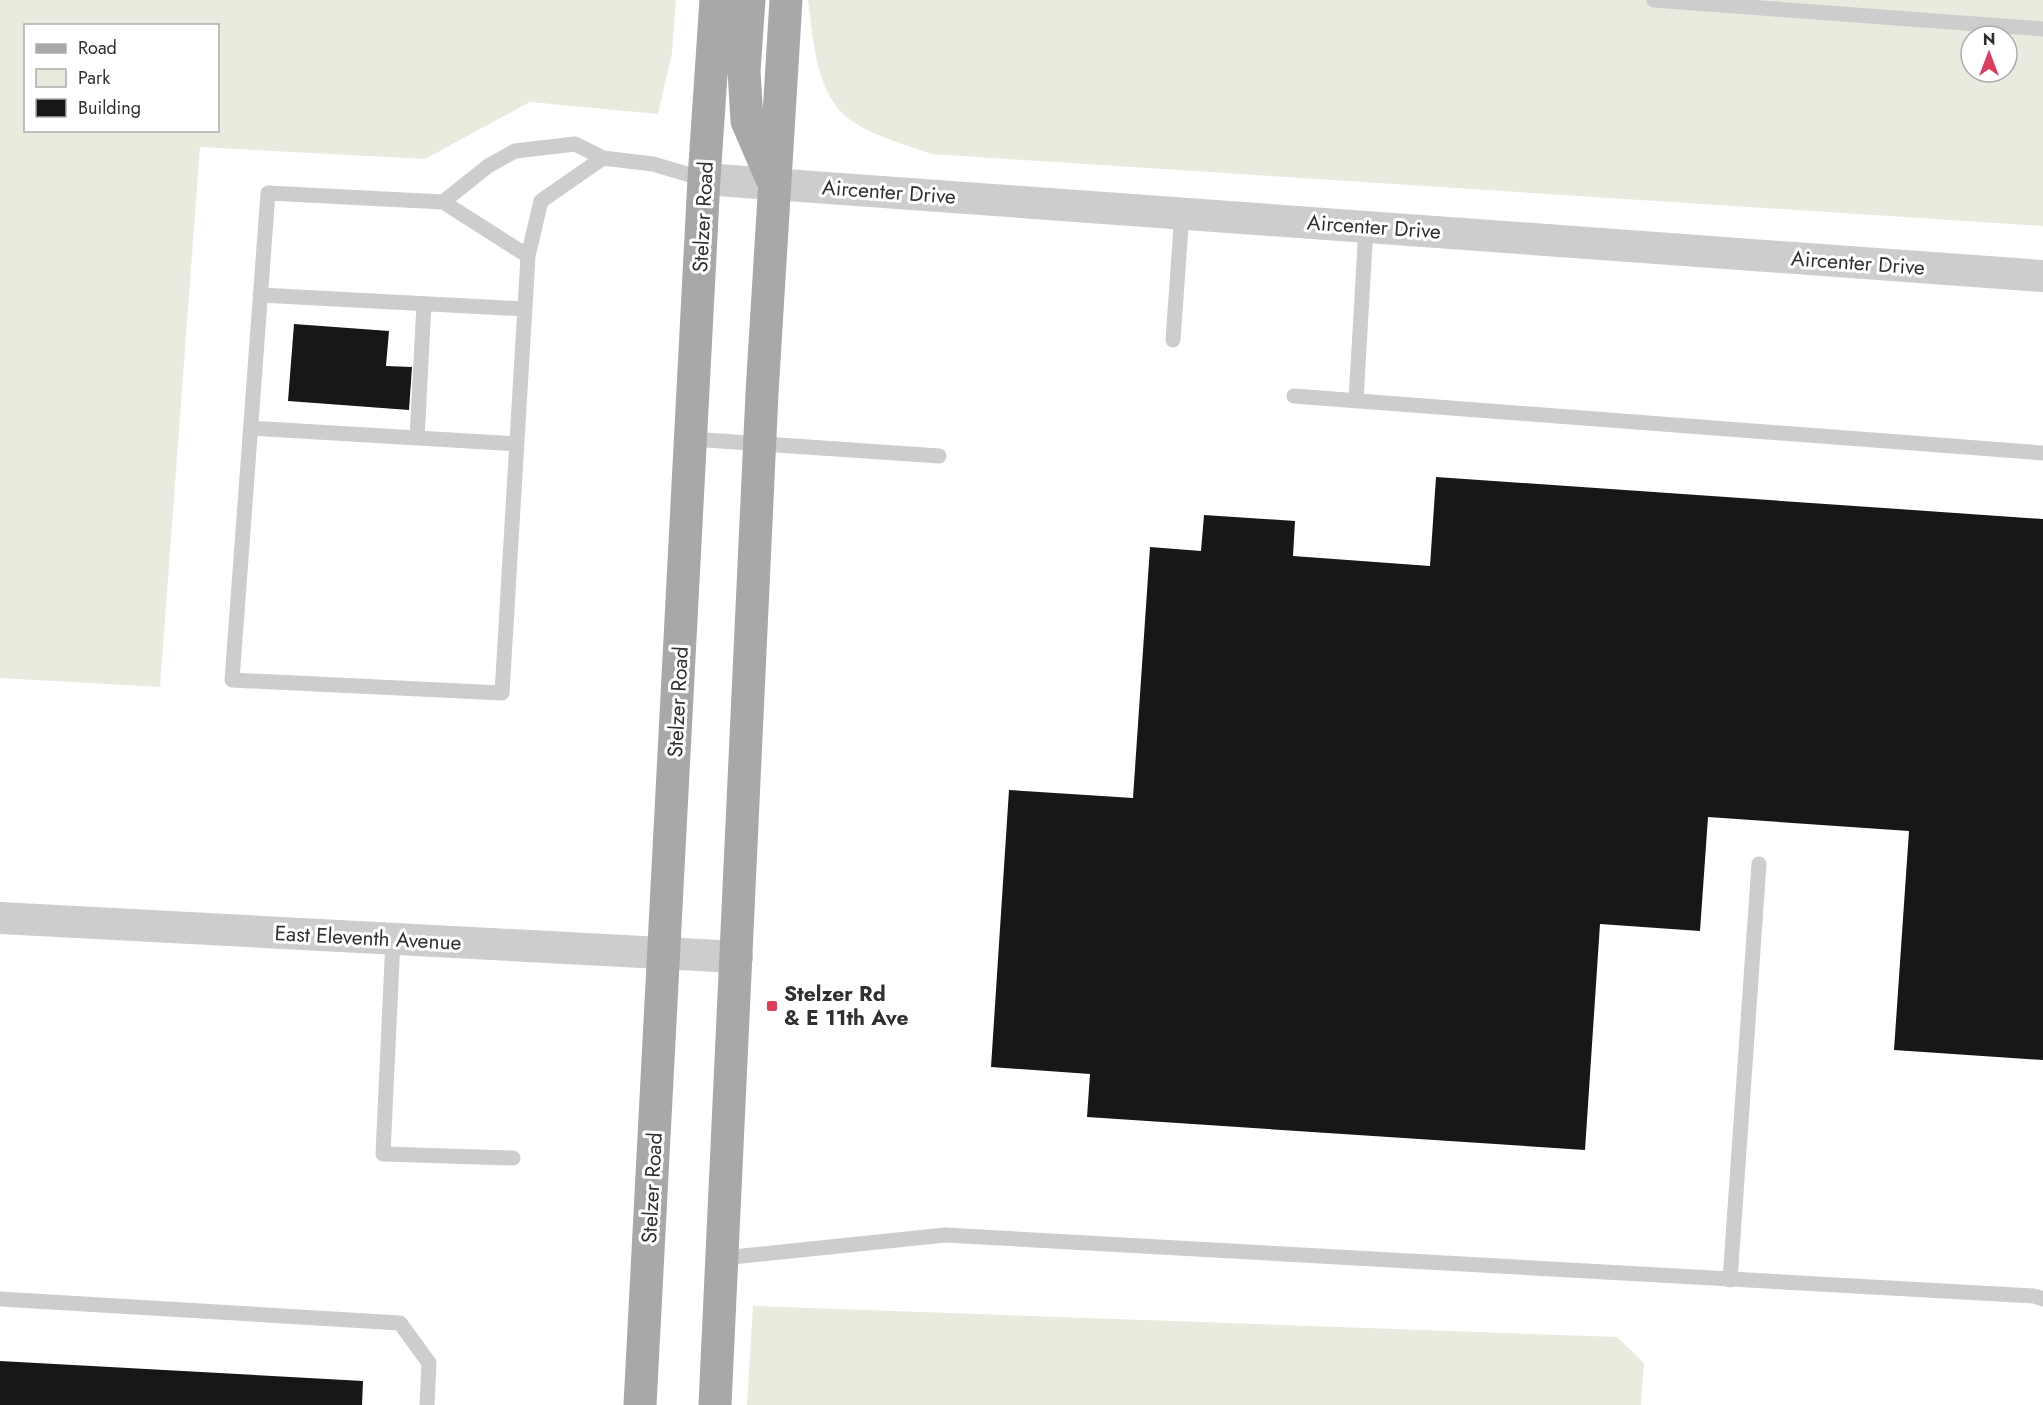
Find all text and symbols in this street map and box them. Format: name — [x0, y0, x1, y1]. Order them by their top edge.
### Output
legend — [24, 24, 219, 132]
north arrow — [1959, 24, 2019, 84]
text: N — [1983, 28, 1995, 51]
text: Road — [78, 35, 117, 61]
text: Park — [78, 65, 110, 91]
text: Building — [78, 95, 141, 121]
street label: Stelzer Road — [685, 161, 721, 273]
street label: Aircenter Drive — [821, 172, 957, 212]
street label: Aircenter Drive — [1306, 207, 1442, 247]
street label: Aircenter Drive — [1790, 243, 1926, 283]
street label: Stelzer Road — [660, 646, 696, 758]
street label: East Eleventh Avenue — [274, 918, 462, 958]
place label: Stelzer Rd & E 11th Ave — [784, 979, 909, 1033]
marker: Stelzer Rd & E 11th Ave — [765, 999, 779, 1013]
street label: Stelzer Road — [634, 1132, 670, 1244]

